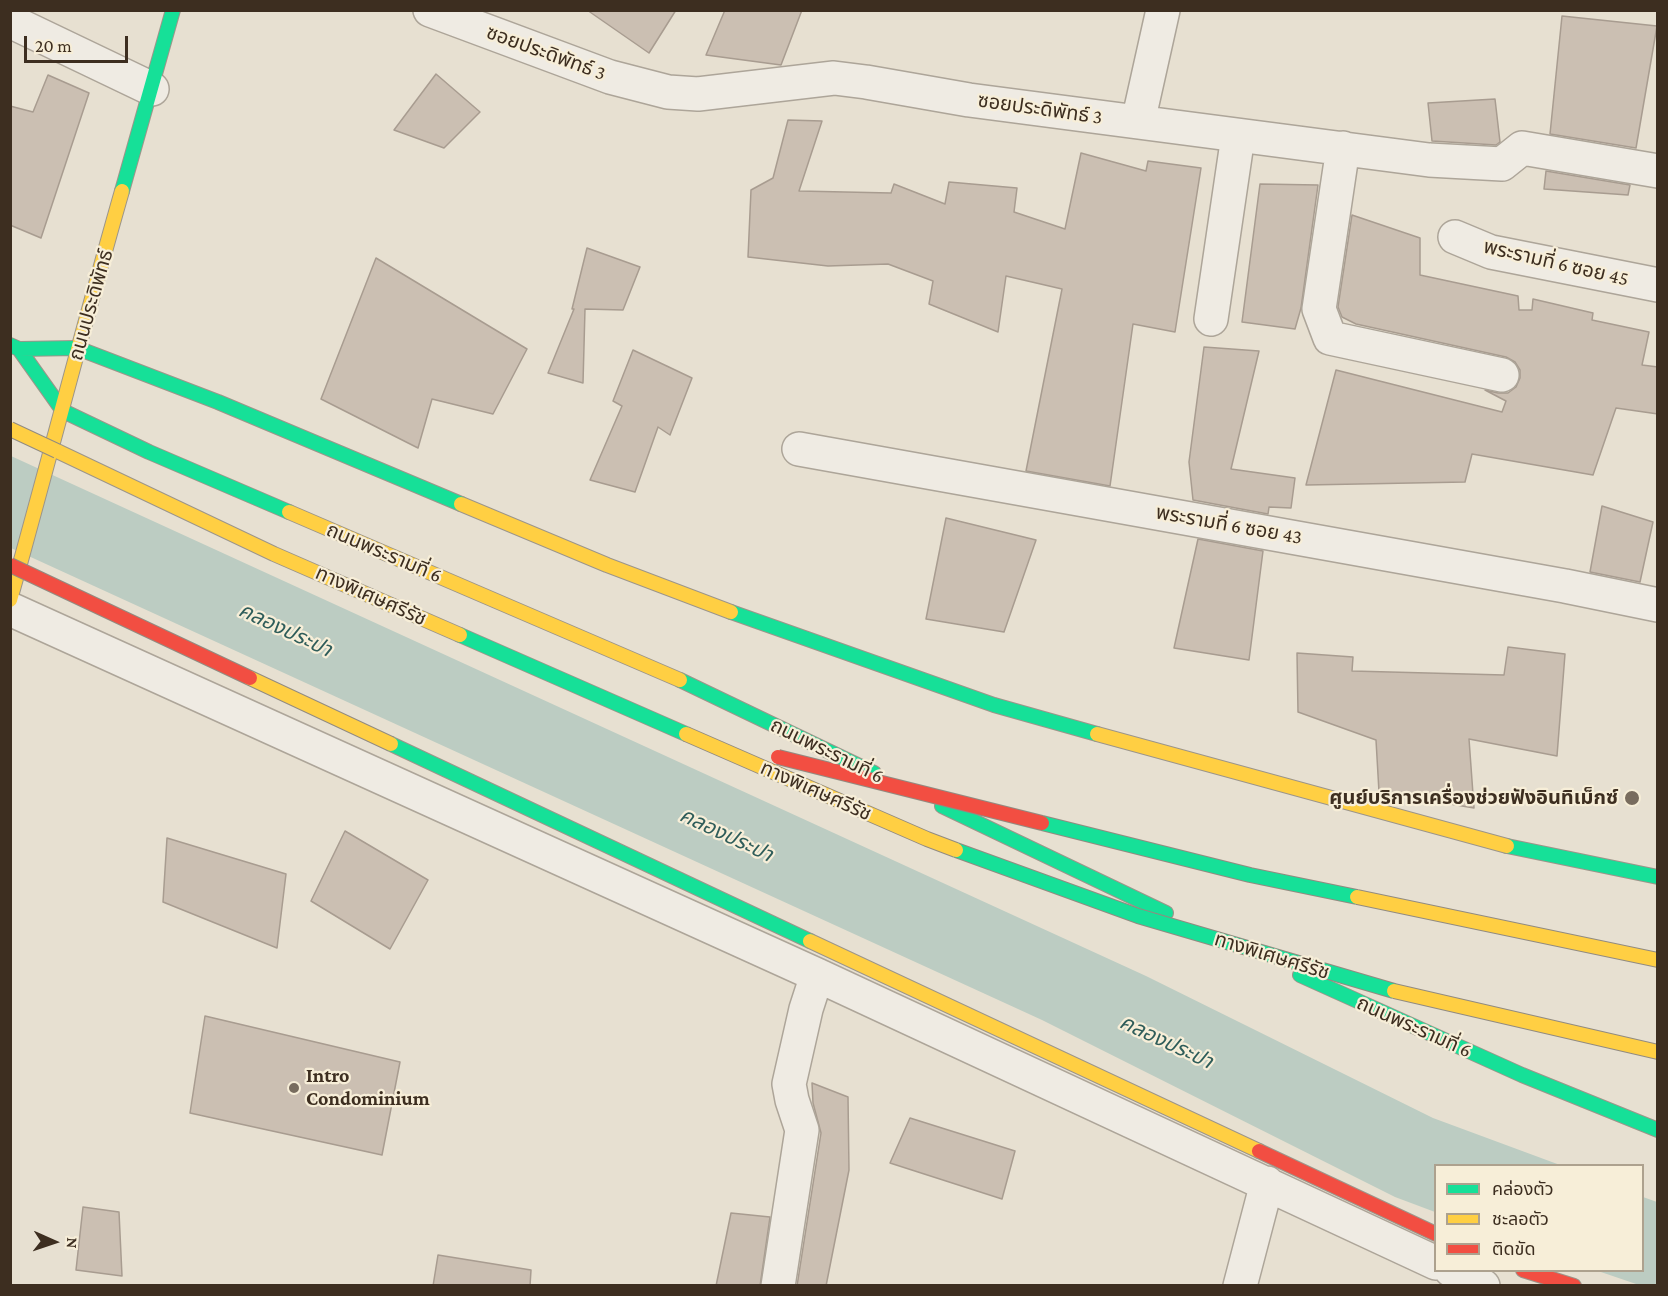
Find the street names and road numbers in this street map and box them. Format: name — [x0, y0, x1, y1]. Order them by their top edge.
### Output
street label: ซอยประดิพัทธ์ 3 — [483, 20, 609, 86]
street label: ซอยประดิพัทธ์ 3 — [976, 88, 1104, 130]
street label: พระรามที่ 6 ซอย 45 — [1481, 235, 1631, 291]
street label: ถนนประดิพัทธ์ — [64, 247, 118, 363]
street label: พระรามที่ 6 ซอย 43 — [1154, 500, 1304, 550]
street label: ถนนพระรามที่ 6 — [323, 518, 445, 588]
street label: ทางพิเศษศรีรัช — [312, 561, 430, 631]
street label: ถนนพระรามที่ 6 — [766, 713, 888, 789]
street label: ทางพิเศษศรีรัช — [757, 756, 875, 826]
street label: ทางพิเศษศรีรัช — [1212, 927, 1332, 985]
street label: ถนนพระรามที่ 6 — [1353, 991, 1475, 1063]

